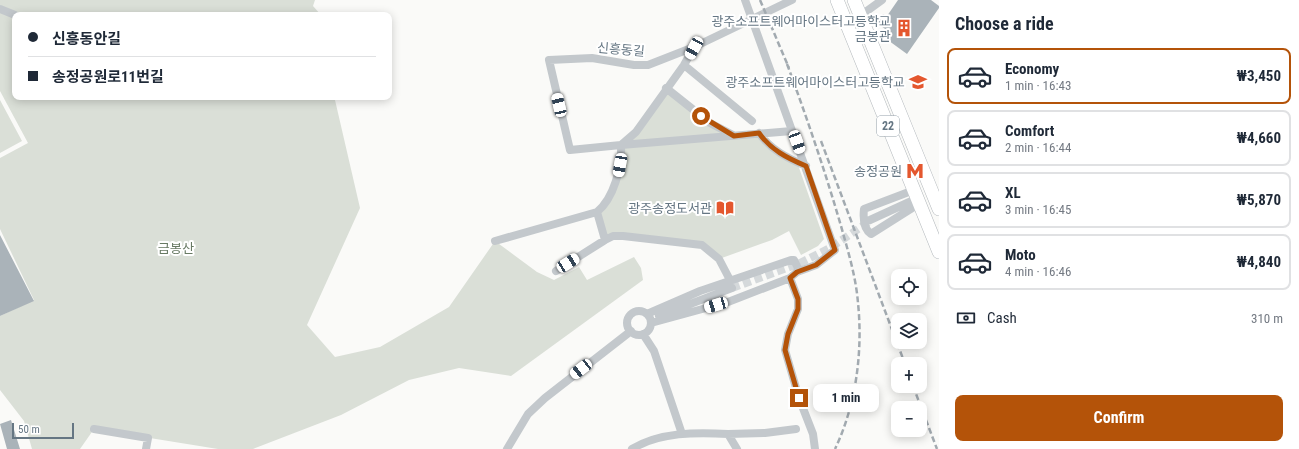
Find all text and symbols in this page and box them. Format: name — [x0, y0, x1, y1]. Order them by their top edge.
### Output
text: Choose a ride — [955, 13, 1054, 34]
place label: 광주소프트웨어마이스터고등학교 금봉관 — [712, 14, 891, 44]
building icon: 광주소프트웨어마이스터고등학교 금봉관 — [894, 18, 914, 38]
text: 신흥동안길 — [52, 30, 121, 48]
car — [683, 35, 705, 61]
street label: 신흥동길 — [596, 40, 645, 59]
icon: car — [957, 58, 993, 94]
text: Economy — [1005, 60, 1059, 78]
text: ₩3,450 — [1236, 67, 1281, 85]
text: 송정공원로11번길 — [52, 68, 164, 86]
school or university icon: 광주소프트웨어마이스터고등학교 — [908, 72, 928, 92]
place label: 광주소프트웨어마이스터고등학교 — [726, 75, 905, 90]
text: 1 min · 16:43 — [1005, 78, 1071, 93]
car — [550, 92, 568, 118]
route start — [692, 107, 710, 125]
road number: 22 — [877, 116, 899, 136]
icon: car — [957, 120, 993, 156]
text: Comfort — [1005, 122, 1054, 140]
car — [787, 129, 807, 155]
text: ₩4,660 — [1236, 129, 1281, 147]
text: 2 min · 16:44 — [1005, 140, 1071, 155]
car — [612, 152, 628, 178]
metro station icon: 송정공원 — [905, 161, 925, 181]
place label: 송정공원 — [854, 164, 902, 179]
icon: car — [957, 182, 993, 218]
text: XL — [1005, 184, 1021, 202]
text: ₩5,870 — [1236, 191, 1281, 209]
library icon: 광주송정도서관 — [715, 198, 735, 218]
place label: 광주송정도서관 — [628, 201, 712, 216]
text: 3 min · 16:45 — [1005, 202, 1071, 217]
park label: 금봉산 — [158, 241, 194, 256]
icon: car — [957, 244, 993, 280]
text: Moto — [1005, 246, 1036, 264]
car — [555, 252, 581, 274]
text: ₩4,840 — [1236, 253, 1281, 271]
text: 4 min · 16:46 — [1005, 264, 1071, 279]
map controls — [891, 269, 927, 437]
button: locate — [891, 269, 927, 305]
car — [703, 296, 729, 314]
icon: cash — [955, 307, 977, 329]
text: Cash — [987, 309, 1017, 327]
text: 310 m — [1251, 311, 1283, 326]
button: layers — [891, 313, 927, 349]
car — [568, 357, 594, 381]
button: + — [891, 357, 927, 393]
callout: 1 min — [813, 384, 879, 412]
route end — [790, 389, 808, 407]
text: 1 min — [832, 390, 860, 405]
button: Confirm — [955, 395, 1283, 441]
button: − — [891, 401, 927, 437]
scale bar — [12, 421, 74, 440]
text: 50 m — [18, 423, 40, 436]

